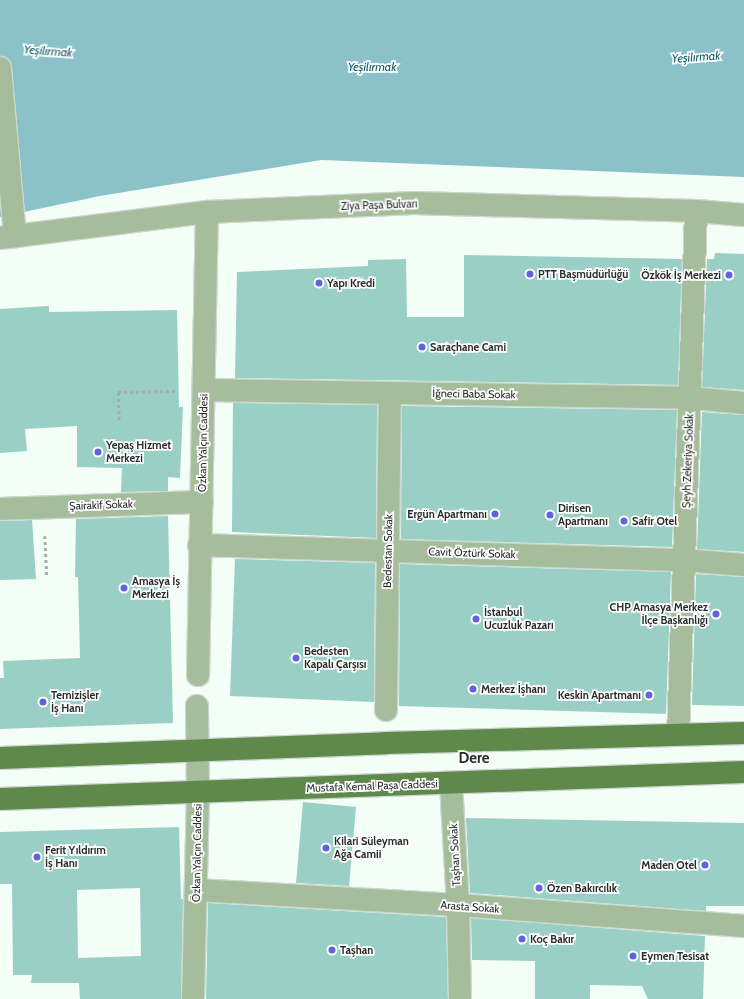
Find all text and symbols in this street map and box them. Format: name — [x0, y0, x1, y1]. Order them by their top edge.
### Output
water label: Yeşilırmak — [23, 42, 73, 60]
water label: Yeşilırmak — [671, 48, 721, 66]
water label: Yeşilırmak — [348, 60, 396, 74]
street label: Ziya Paşa Bulvarı — [341, 197, 417, 213]
place label: PTT Başmüdürlüğü — [538, 267, 628, 281]
place label: Özkök İş Merkezi — [641, 268, 721, 282]
marker: PTT Başmüdürlüğü — [525, 269, 535, 279]
marker: Özkök İş Merkezi — [724, 270, 734, 280]
place label: Yapı Kredi — [327, 276, 375, 290]
marker: Yapı Kredi — [314, 278, 324, 288]
place label: Saraçhane Cami — [430, 340, 506, 354]
marker: Saraçhane Cami — [417, 342, 427, 352]
street label: İğneci Baba Sokak — [432, 387, 516, 401]
street label: Özkan Yalçın Caddesi — [196, 394, 210, 492]
street label: Şeyh Zekeriya Sokak — [680, 414, 696, 508]
place label: Yepaş Hizmet Merkezi — [106, 439, 171, 465]
marker: Yepaş Hizmet Merkezi — [93, 447, 103, 457]
street label: Şairakif Sokak — [69, 497, 133, 513]
place label: Dirisen Apartmanı — [558, 502, 608, 528]
place label: Ergün Apartmanı — [407, 507, 487, 521]
marker: Ergün Apartmanı — [490, 509, 500, 519]
marker: Dirisen Apartmanı — [545, 510, 555, 520]
street label: Bedestan Sokak — [381, 514, 395, 588]
place label: Safir Otel — [632, 514, 677, 528]
marker: Safir Otel — [619, 516, 629, 526]
street label: Cavit Öztürk Sokak — [428, 545, 516, 561]
place label: Amasya İş Merkezi — [132, 575, 180, 601]
marker: Amasya İş Merkezi — [119, 583, 129, 593]
place label: CHP Amasya Merkez İlçe Başkanlığı — [610, 601, 708, 627]
place label: İstanbul Ucuzluk Pazarı — [484, 606, 554, 632]
marker: CHP Amasya Merkez İlçe Başkanlığı — [711, 609, 721, 619]
marker: İstanbul Ucuzluk Pazarı — [471, 614, 481, 624]
place label: Bedesten Kapalı Çarşısı — [304, 645, 366, 671]
marker: Bedesten Kapalı Çarşısı — [291, 653, 301, 663]
place label: Merkez İşhanı — [481, 682, 546, 696]
marker: Merkez İşhanı — [468, 684, 478, 694]
place label: Keskin Apartmanı — [558, 688, 641, 702]
place label: Temizişler İş Hanı — [51, 689, 99, 715]
marker: Keskin Apartmanı — [644, 690, 654, 700]
marker: Temizişler İş Hanı — [38, 697, 48, 707]
district label: Dere — [459, 750, 489, 768]
street label: Mustafa Kemal Paşa Caddesi — [306, 777, 438, 795]
street label: Özkan Yalçın Caddesi — [190, 804, 204, 902]
street label: Taşhan Sokak — [447, 823, 463, 887]
place label: Kilari Süleyman Ağa Camii — [334, 835, 409, 861]
marker: Kilari Süleyman Ağa Camii — [321, 843, 331, 853]
place label: Ferit Yıldırım İş Hanı — [45, 844, 106, 870]
marker: Ferit Yıldırım İş Hanı — [32, 852, 42, 862]
place label: Maden Otel — [641, 858, 697, 872]
marker: Maden Otel — [700, 860, 710, 870]
place label: Özen Bakırcılık — [547, 881, 617, 895]
marker: Özen Bakırcılık — [534, 883, 544, 893]
street label: Arasta Sokak — [440, 898, 500, 916]
place label: Koç Bakır — [530, 932, 574, 946]
marker: Koç Bakır — [517, 934, 527, 944]
place label: Taşhan — [340, 943, 373, 957]
marker: Taşhan — [327, 945, 337, 955]
place label: Eymen Tesisat — [641, 949, 709, 963]
marker: Eymen Tesisat — [628, 951, 638, 961]

